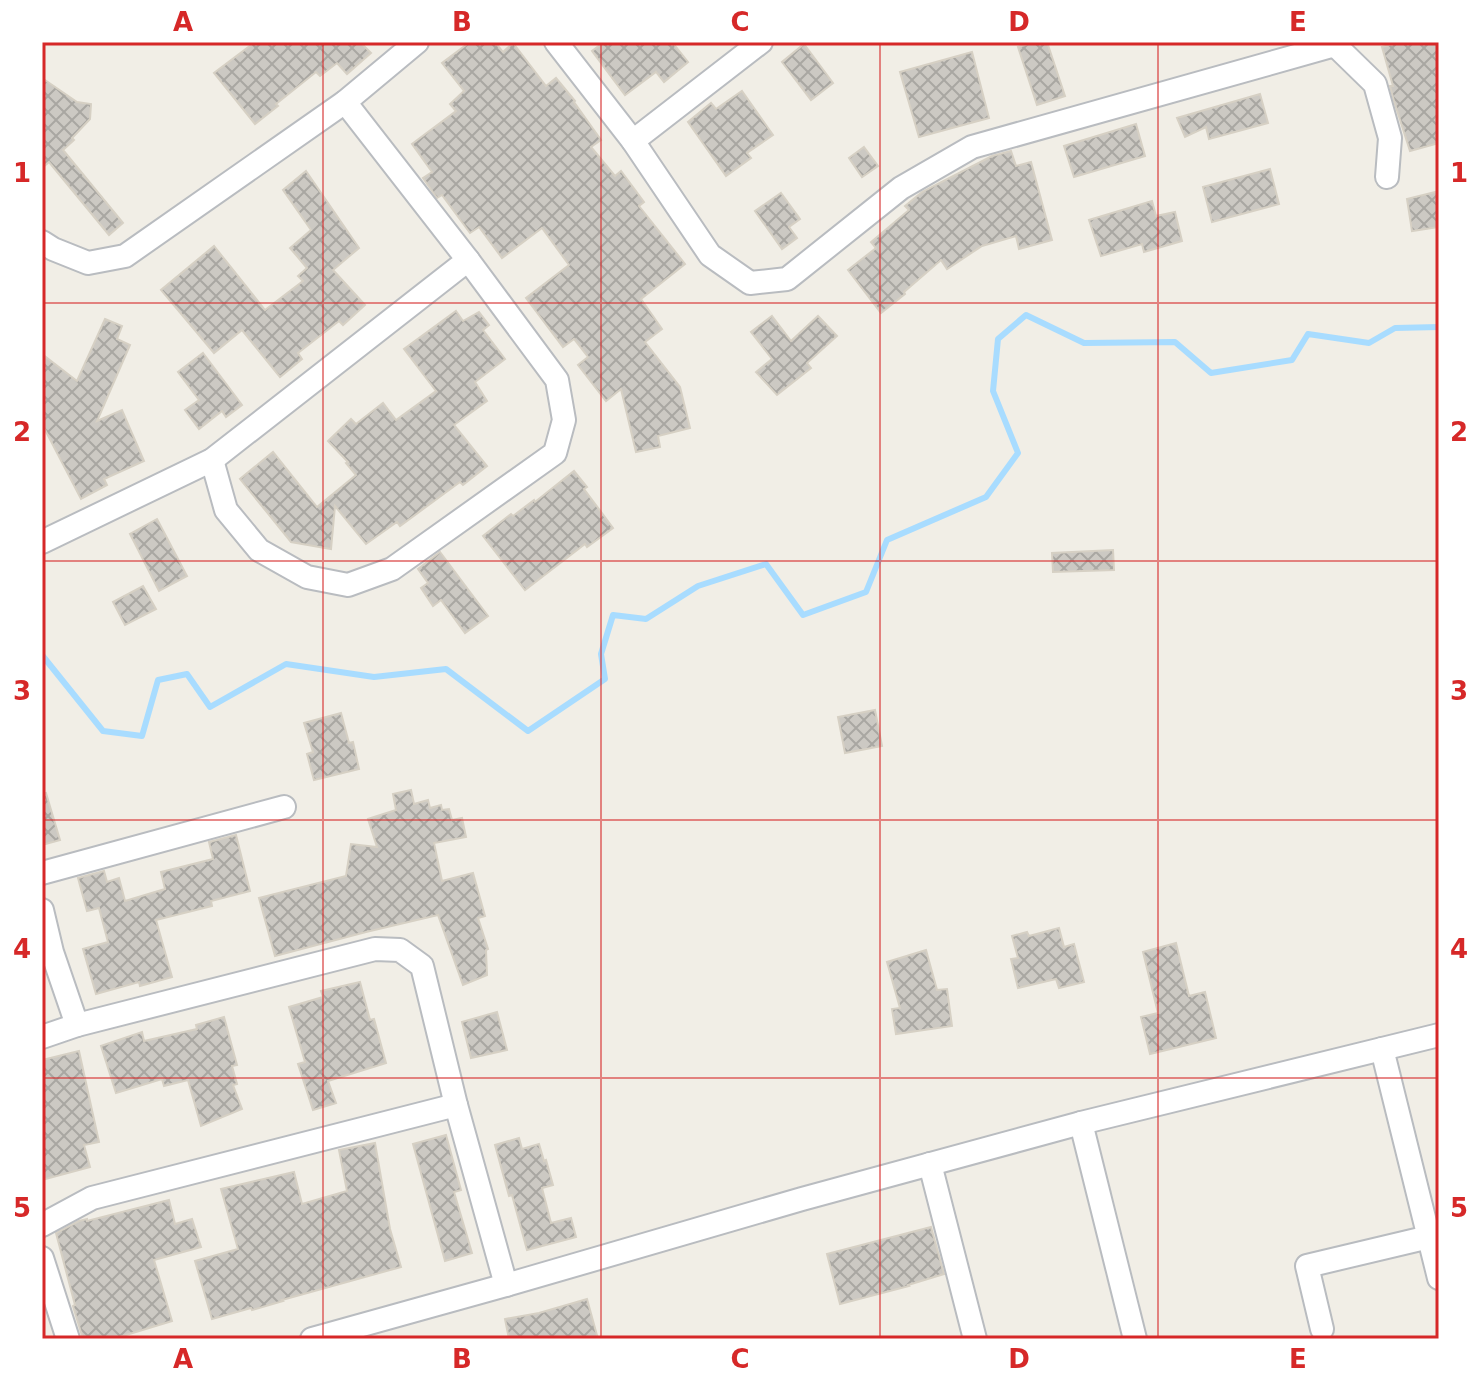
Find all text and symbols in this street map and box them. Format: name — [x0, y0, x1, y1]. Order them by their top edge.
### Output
text: A — [173, 7, 193, 37]
text: B — [452, 7, 472, 37]
text: C — [730, 7, 750, 37]
text: D — [1008, 7, 1030, 37]
text: E — [1289, 7, 1307, 37]
text: 1 — [13, 158, 31, 188]
text: 1 — [1450, 158, 1468, 188]
text: 2 — [13, 417, 31, 447]
text: 2 — [1450, 417, 1468, 447]
text: 3 — [13, 676, 31, 706]
text: 3 — [1450, 676, 1468, 706]
text: 4 — [13, 934, 31, 964]
text: 4 — [1450, 934, 1468, 964]
text: 5 — [13, 1193, 31, 1223]
text: 5 — [1450, 1193, 1468, 1223]
text: A — [173, 1344, 193, 1374]
text: B — [452, 1344, 472, 1374]
text: C — [730, 1344, 750, 1374]
text: D — [1008, 1344, 1030, 1374]
text: E — [1289, 1344, 1307, 1374]

